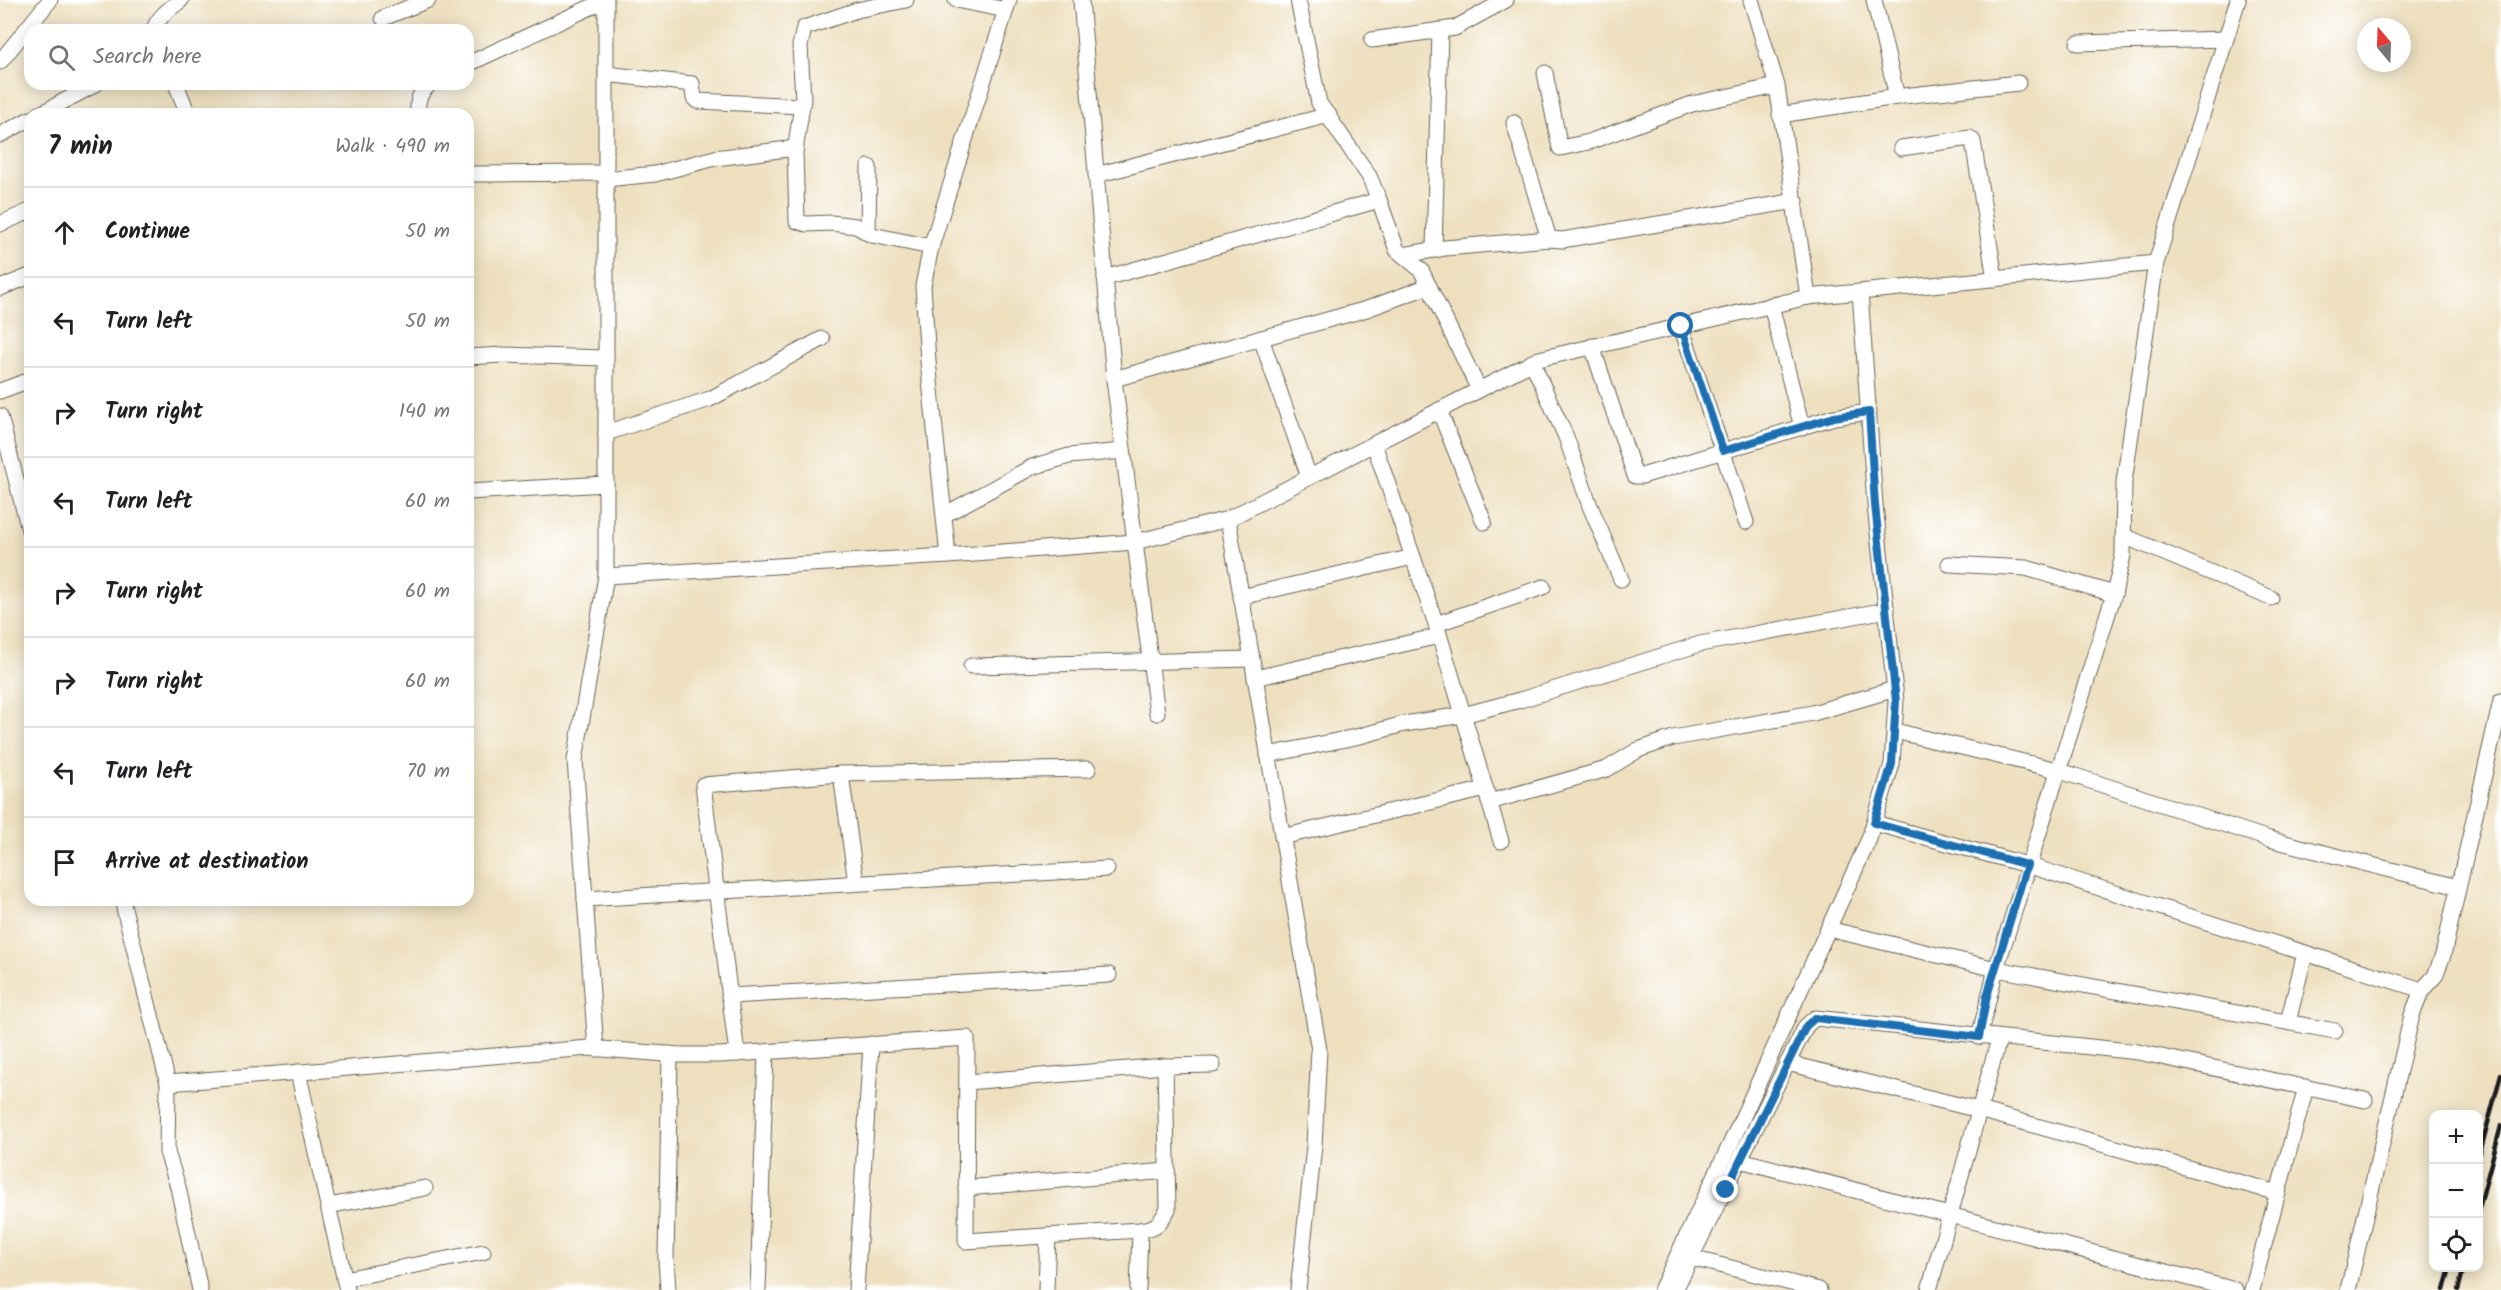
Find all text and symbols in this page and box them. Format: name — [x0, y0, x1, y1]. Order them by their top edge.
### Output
north arrow — [2357, 18, 2411, 72]
search box — [24, 24, 474, 90]
text: Search here — [93, 40, 201, 75]
icon: search — [45, 41, 78, 74]
text: 7 min — [48, 126, 113, 168]
text: Walk · 490 m — [335, 131, 450, 163]
text: Continue — [105, 215, 190, 250]
icon: ahead — [48, 216, 81, 249]
text: 50 m — [405, 216, 450, 248]
text: Turn left — [105, 305, 192, 340]
icon: left — [48, 306, 81, 339]
text: 50 m — [405, 306, 450, 338]
route start — [1667, 312, 1693, 338]
text: Turn right — [105, 395, 203, 430]
icon: right — [48, 396, 81, 429]
text: 140 m — [399, 396, 450, 428]
text: Turn left — [105, 485, 192, 520]
icon: left — [48, 486, 81, 519]
text: 60 m — [405, 486, 450, 518]
text: Turn right — [105, 575, 203, 610]
icon: right — [48, 576, 81, 609]
text: 60 m — [405, 576, 450, 608]
text: Turn right — [105, 665, 203, 700]
icon: right — [48, 666, 81, 699]
text: 60 m — [405, 666, 450, 698]
text: Turn left — [105, 755, 192, 790]
icon: left — [48, 756, 81, 789]
text: 70 m — [407, 756, 450, 788]
text: Arrive at destination — [105, 845, 308, 880]
icon: arrive — [48, 846, 81, 879]
map controls — [2429, 1110, 2483, 1272]
button: + — [2429, 1110, 2483, 1164]
button: − — [2429, 1164, 2483, 1218]
route end — [1712, 1176, 1738, 1202]
button: locate — [2429, 1218, 2483, 1272]

